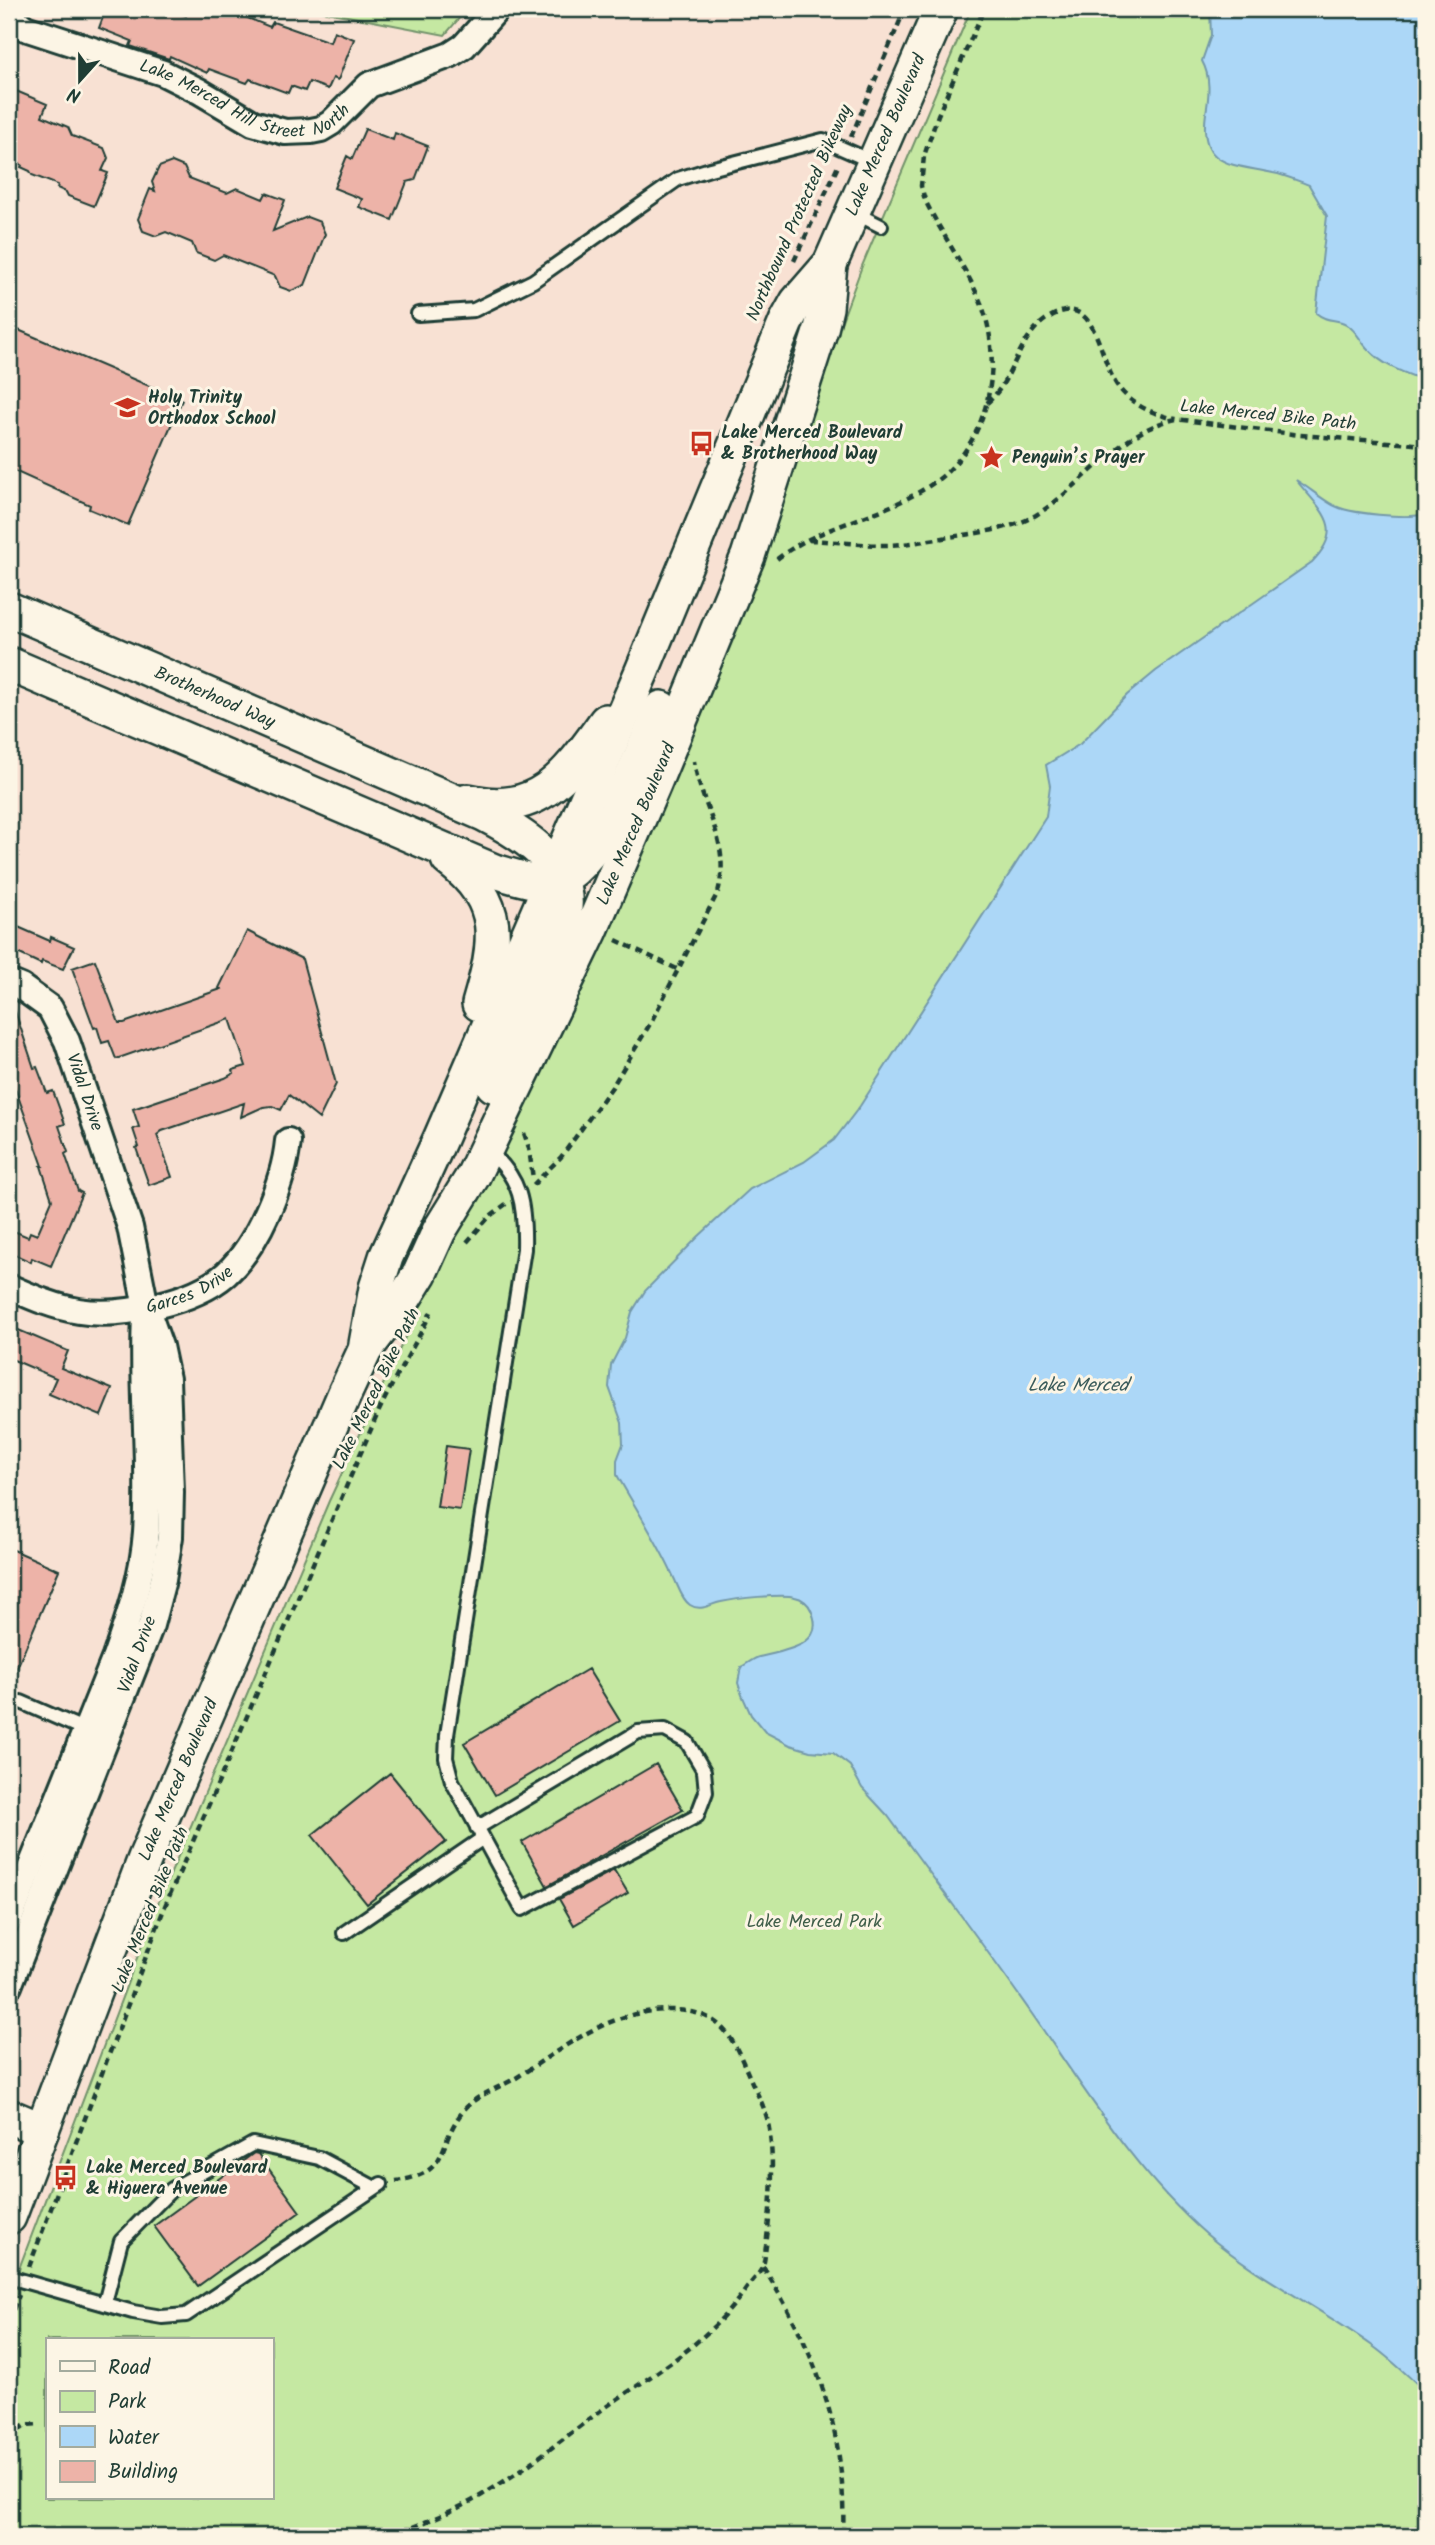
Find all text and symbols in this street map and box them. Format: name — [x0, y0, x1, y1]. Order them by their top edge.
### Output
north arrow — [46, 46, 116, 116]
street label: Lake Merced Boulevard — [838, 49, 935, 221]
street label: Lake Merced Hill Street North — [135, 52, 357, 147]
text: N — [64, 78, 86, 110]
street label: Northbound Protected Bikeway — [739, 99, 861, 326]
place label: Holy Trinity Orthodox School — [148, 384, 276, 434]
street label: Lake Merced Bike Path — [1178, 392, 1358, 440]
school or university icon: Holy Trinity Orthodox School — [114, 394, 142, 422]
place label: Lake Merced Boulevard & Brotherhood Way — [721, 419, 903, 469]
bus stop icon: Lake Merced Boulevard & Brotherhood Way — [687, 429, 715, 457]
place icon: Penguin’s Prayer — [978, 444, 1006, 472]
place label: Penguin’s Prayer — [1012, 444, 1146, 473]
street label: Brotherhood Way — [149, 659, 280, 737]
street label: Lake Merced Boulevard — [589, 737, 684, 910]
street label: Vidal Drive — [58, 1049, 111, 1135]
street label: Garces Drive — [143, 1259, 241, 1322]
street label: Lake Merced Bike Path — [325, 1303, 429, 1475]
water label: Lake Merced — [1028, 1371, 1133, 1401]
street label: Vidal Drive — [111, 1612, 165, 1698]
street label: Lake Merced Boulevard — [131, 1693, 227, 1866]
street label: Lake Merced Bike Path — [104, 1823, 198, 1997]
park label: Lake Merced Park — [746, 1908, 882, 1937]
place label: Lake Merced Boulevard & Higuera Avenue — [86, 2154, 268, 2204]
bus stop icon: Lake Merced Boulevard & Higuera Avenue — [52, 2164, 80, 2192]
legend — [46, 2338, 273, 2500]
text: Road — [108, 2352, 151, 2385]
text: Park — [108, 2386, 146, 2419]
text: Water — [108, 2422, 160, 2455]
text: Building — [108, 2456, 178, 2489]

